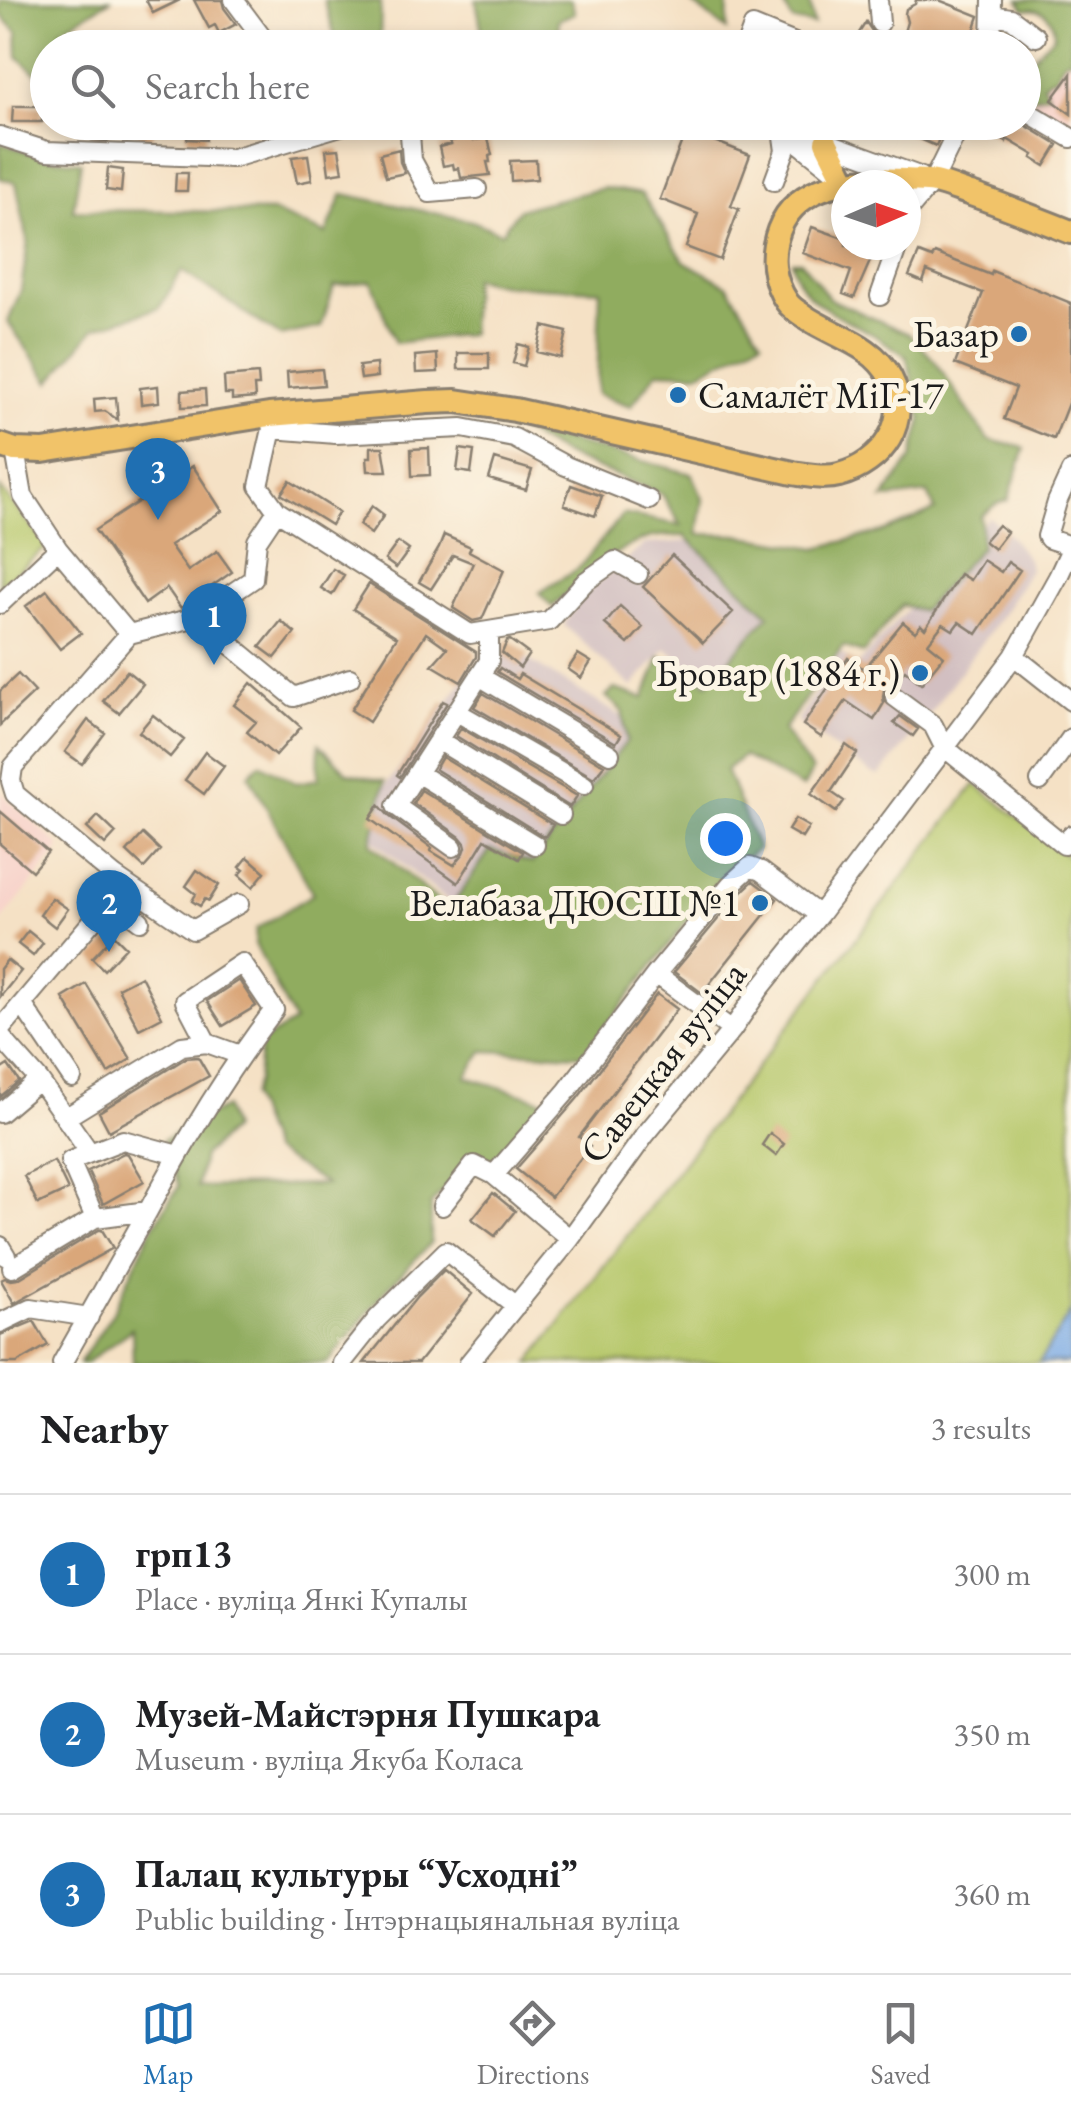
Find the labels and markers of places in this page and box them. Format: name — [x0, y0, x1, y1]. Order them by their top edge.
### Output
place label: Базар — [913, 309, 999, 358]
marker: Базар — [1008, 323, 1030, 345]
place label: Самалёт МіГ-17 — [698, 370, 944, 419]
marker: Самалёт МіГ-17 — [667, 384, 689, 406]
pin: 3 — [126, 438, 190, 520]
pin: 1 — [182, 582, 246, 665]
place label: Бровар (1884 г.) — [656, 648, 900, 697]
marker: Бровар (1884 г.) — [909, 662, 931, 684]
pin: 2 — [76, 870, 142, 952]
place label: Велабаза ДЮСШ №1 — [410, 878, 740, 927]
marker: Велабаза ДЮСШ №1 — [749, 892, 771, 914]

